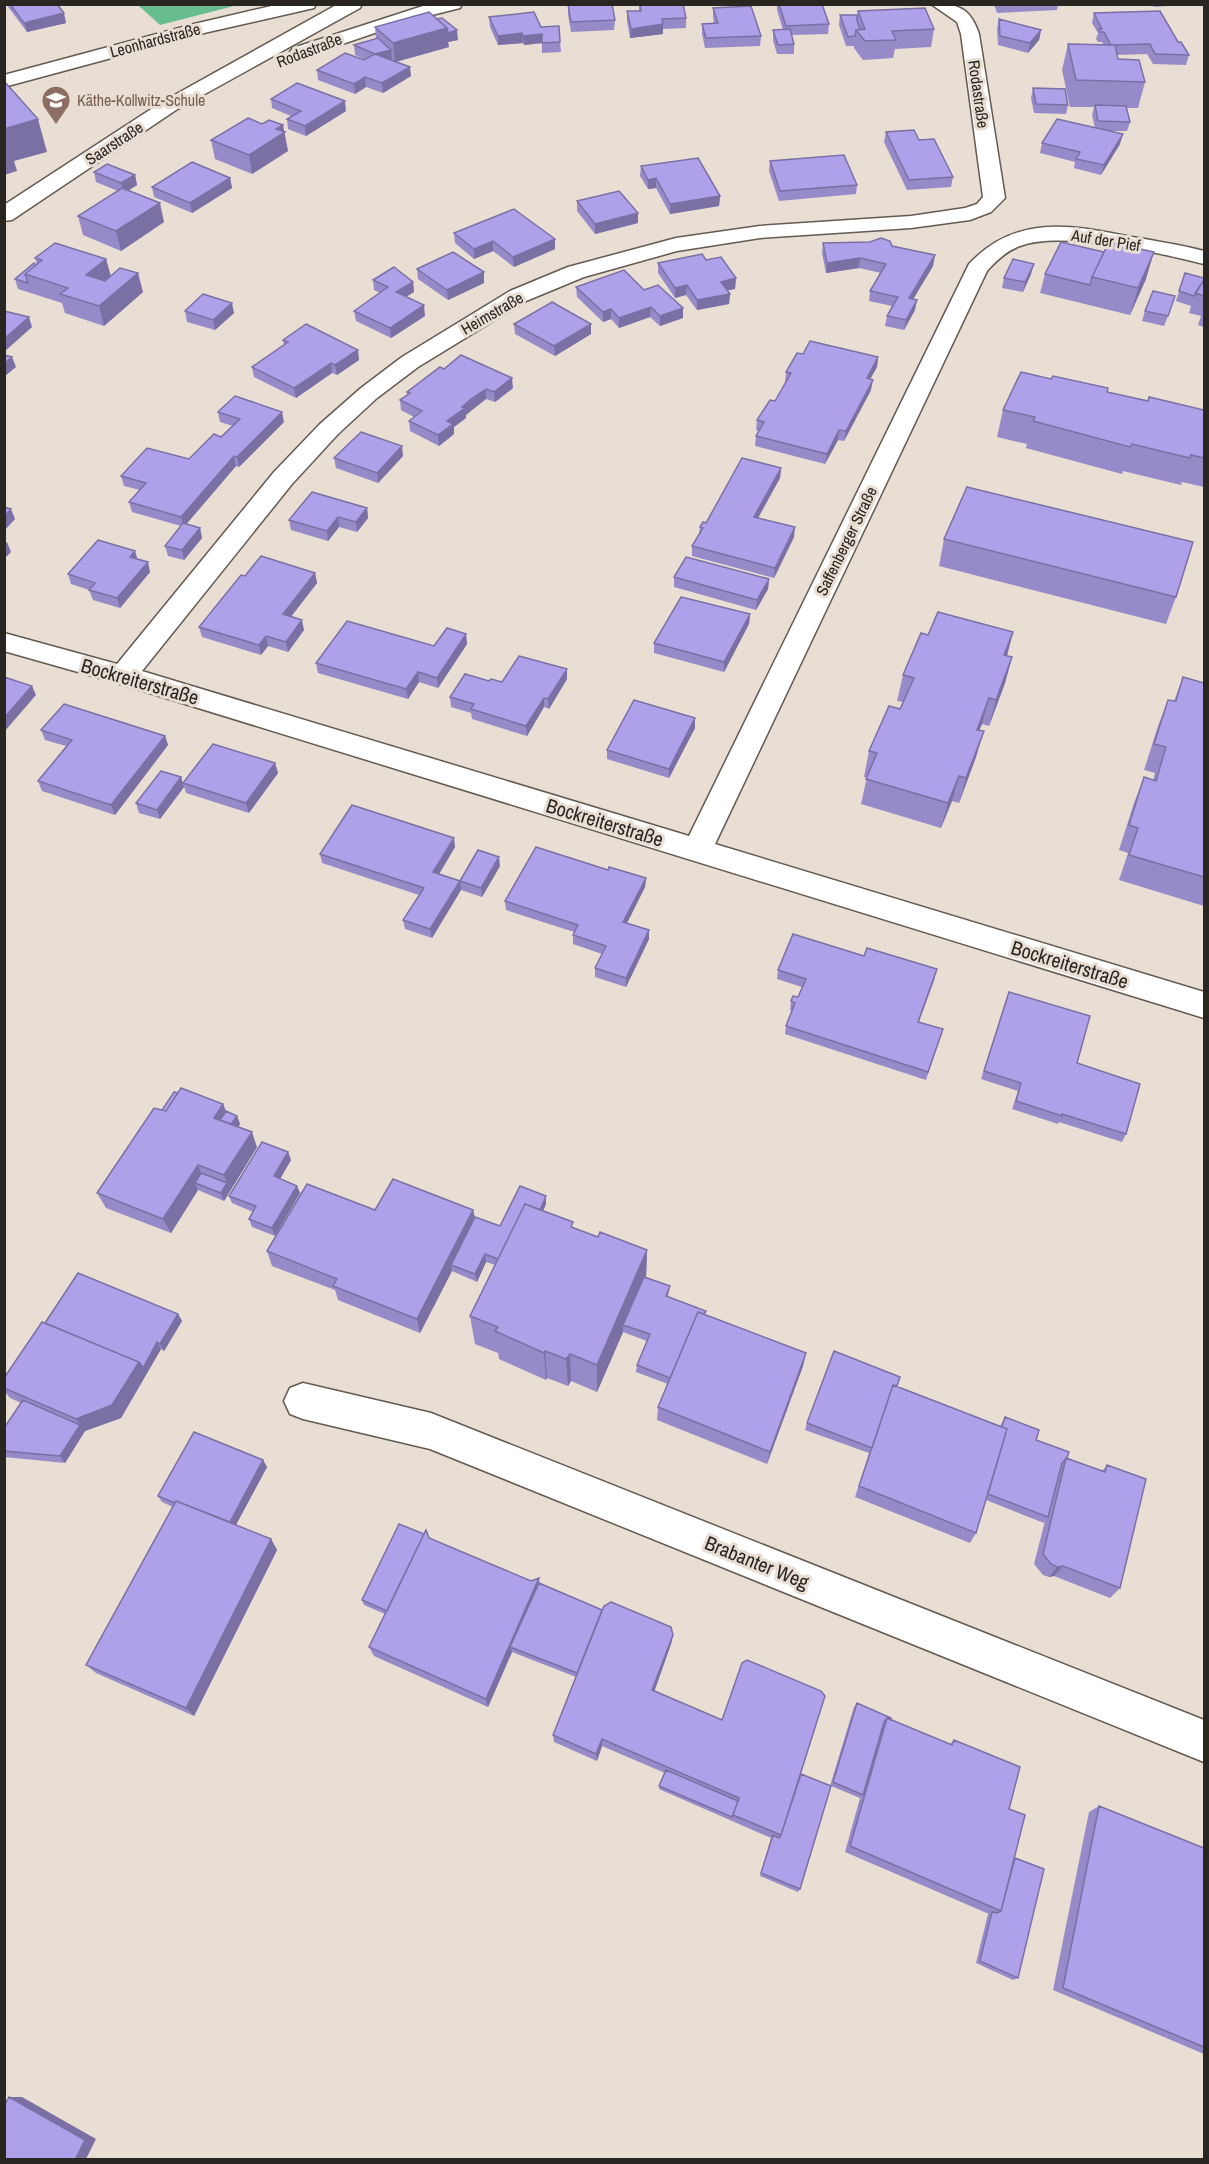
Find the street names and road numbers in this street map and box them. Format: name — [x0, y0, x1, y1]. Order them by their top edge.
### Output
street label: Leonhardstraße — [107, 17, 203, 63]
street label: Rodastraße — [273, 27, 345, 73]
street label: Rodastraße — [963, 59, 995, 129]
street label: Saarstraße — [81, 116, 147, 170]
street label: Auf der Pief — [1069, 224, 1142, 256]
street label: Heimstraße — [457, 286, 527, 340]
street label: Saffenberger Straße — [810, 483, 882, 599]
street label: Bockreiterstraße — [78, 651, 202, 711]
street label: Bockreiterstraße — [543, 791, 667, 853]
street label: Bockreiterstraße — [1008, 933, 1132, 995]
street label: Brabanter Weg — [701, 1529, 813, 1595]

